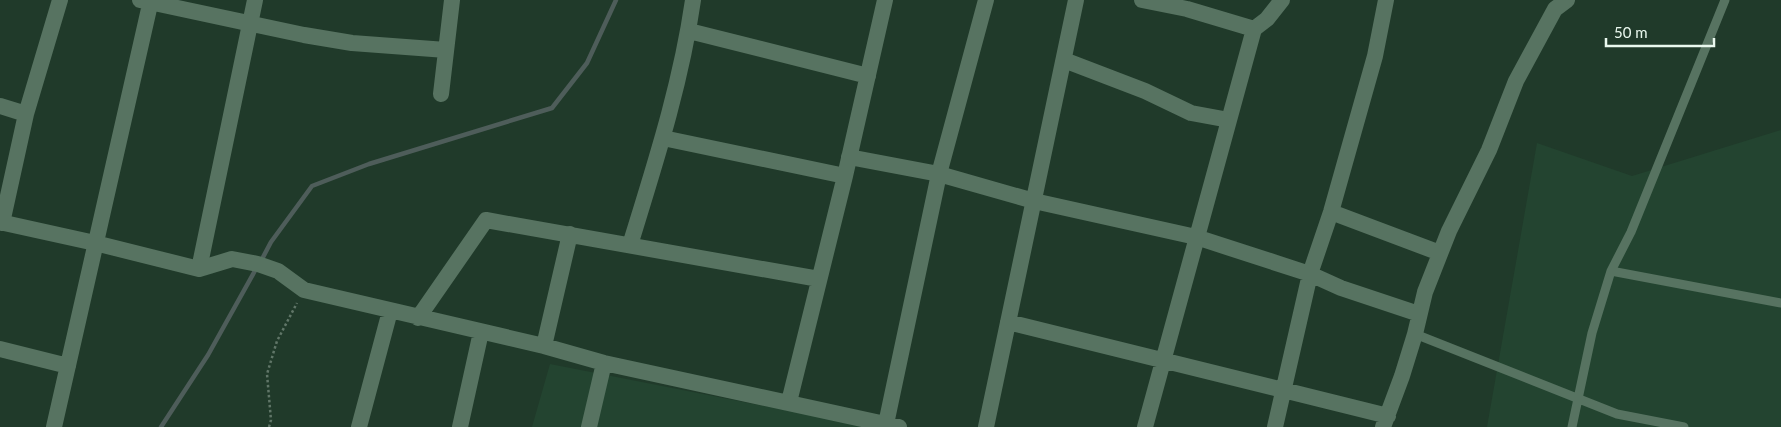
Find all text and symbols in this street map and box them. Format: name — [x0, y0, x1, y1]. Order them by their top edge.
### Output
scale bar — [1606, 15, 1714, 47]
text: 50 m — [1614, 23, 1648, 41]

